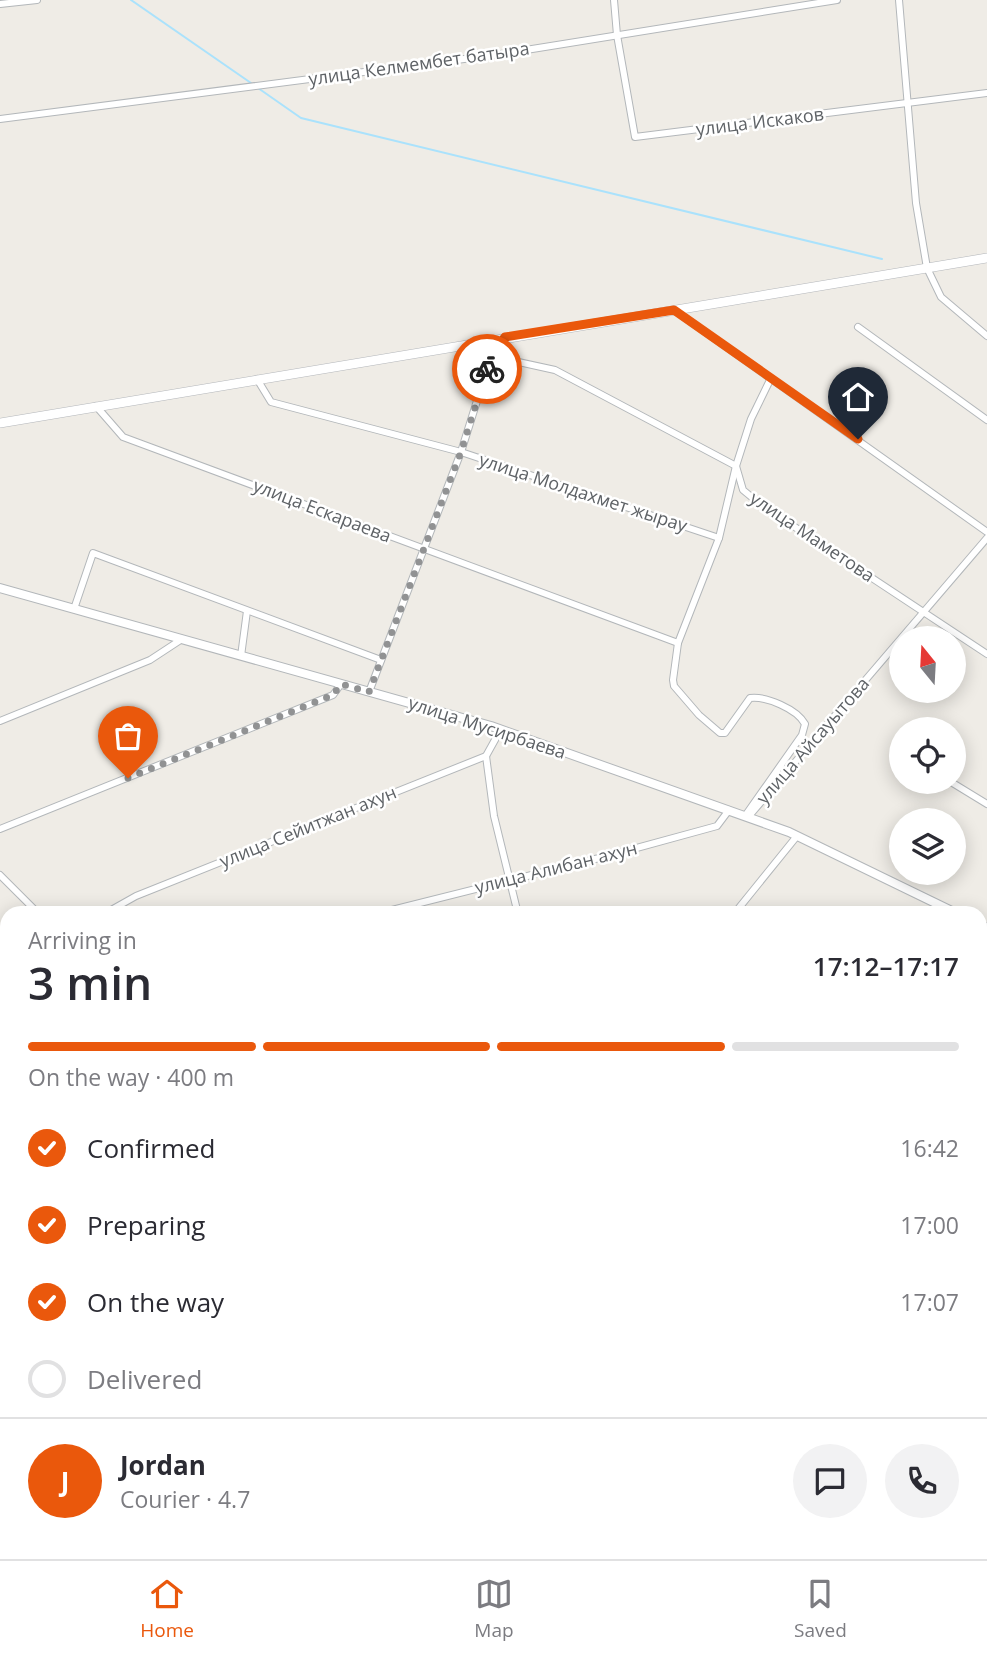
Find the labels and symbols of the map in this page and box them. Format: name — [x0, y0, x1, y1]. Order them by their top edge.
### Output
street label: улица Келмембет батыра — [307, 36, 531, 90]
street label: улица Искаков — [695, 101, 825, 141]
courier — [452, 334, 522, 404]
pin — [828, 367, 888, 439]
street label: улица Молдахмет жырау — [476, 447, 691, 537]
street label: улица Ескараева — [250, 473, 395, 547]
street label: улица Маметова — [745, 485, 880, 587]
north arrow — [889, 626, 966, 704]
street label: улица Айсауытова — [750, 672, 874, 809]
street label: улица Мусирбаева — [406, 690, 569, 764]
pin — [98, 706, 158, 778]
street label: улица Сейитжан ахун — [216, 780, 400, 873]
street label: улица Алибан ахун — [472, 835, 639, 899]

